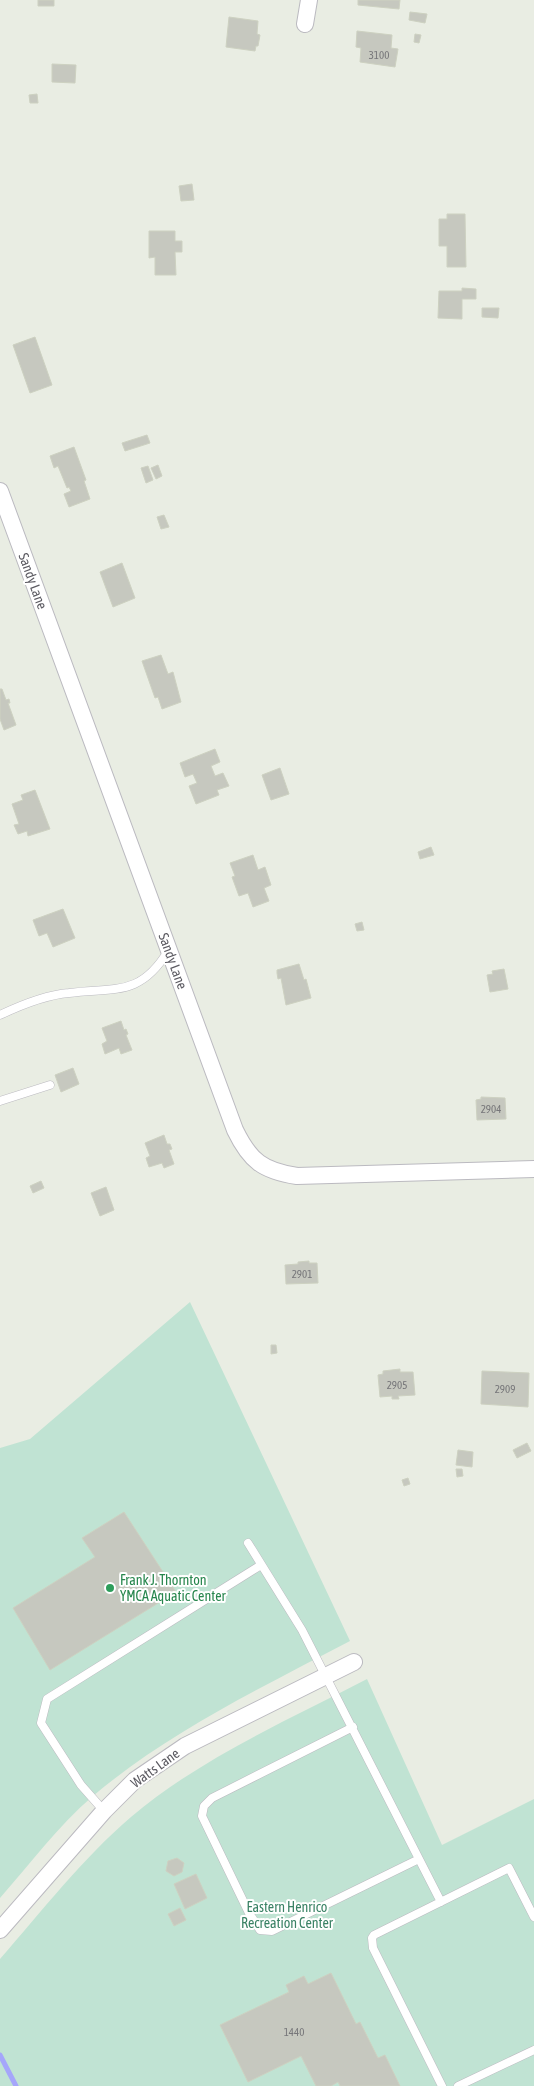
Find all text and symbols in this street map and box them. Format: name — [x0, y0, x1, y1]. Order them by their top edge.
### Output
house number: 3100 — [369, 49, 389, 61]
street label: Sandy Lane — [15, 551, 51, 611]
street label: Sandy Lane — [155, 931, 191, 991]
house number: 2904 — [481, 1103, 501, 1115]
house number: 2901 — [292, 1268, 312, 1280]
house number: 2905 — [387, 1379, 407, 1391]
house number: 2909 — [495, 1383, 515, 1395]
place label: Frank J. Thornton YMCA Aquatic Center — [120, 1572, 226, 1604]
marker: Frank J. Thornton YMCA Aquatic Center — [104, 1582, 116, 1594]
street label: Watts Lane — [128, 1745, 182, 1791]
park label: Eastern Henrico Recreation Center — [241, 1899, 334, 1931]
house number: 1440 — [284, 2026, 304, 2038]

